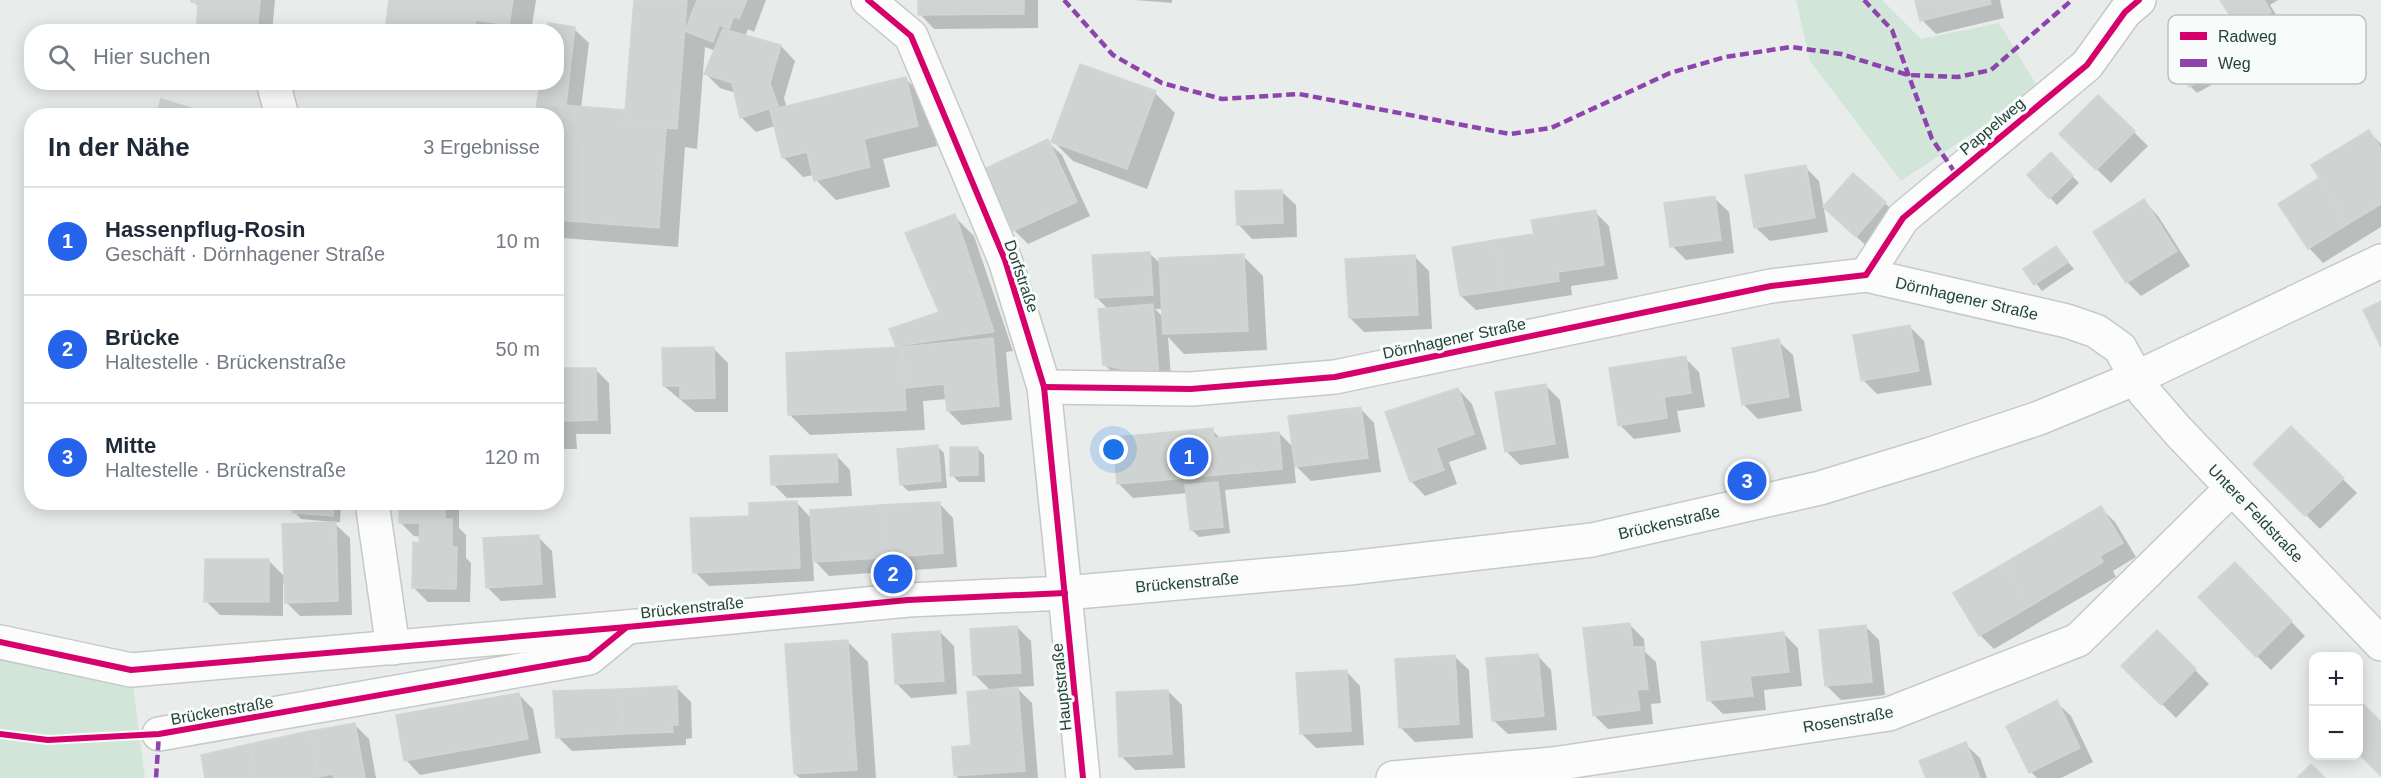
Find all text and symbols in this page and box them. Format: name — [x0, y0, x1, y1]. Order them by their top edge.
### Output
legend — [2168, 15, 2366, 84]
search box — [24, 24, 564, 90]
text: Radweg — [2218, 28, 2277, 45]
icon: search — [45, 41, 78, 74]
text: Hier suchen — [93, 44, 210, 69]
text: Weg — [2218, 55, 2251, 72]
street label: Pappelweg — [1957, 94, 2028, 158]
text: In der Nähe — [48, 132, 190, 162]
text: 3 Ergebnisse — [423, 136, 540, 158]
text: Hassenpflug-Rosin — [105, 217, 305, 242]
text: 1 — [62, 230, 73, 252]
text: 10 m — [496, 230, 540, 252]
street label: Dorfstraße — [1001, 238, 1042, 315]
text: Geschäft · Dörnhagener Straße — [105, 243, 385, 265]
street label: Dörnhagener Straße — [1894, 274, 2040, 323]
street label: Dörnhagener Straße — [1381, 315, 1527, 362]
text: Brücke — [105, 325, 180, 350]
text: 2 — [62, 338, 73, 360]
text: 50 m — [496, 338, 540, 360]
text: Haltestelle · Brückenstraße — [105, 351, 346, 373]
text: Mitte — [105, 433, 156, 458]
pin: 1 — [1170, 434, 1208, 480]
your location — [1099, 435, 1128, 464]
text: 3 — [62, 446, 73, 468]
text: 120 m — [484, 446, 540, 468]
pin: 3 — [1728, 458, 1766, 504]
text: Haltestelle · Brückenstraße — [105, 459, 346, 481]
street label: Untere Feldstraße — [2205, 461, 2307, 566]
street label: Brückenstraße — [1617, 502, 1722, 542]
pin: 2 — [874, 552, 912, 596]
street label: Brückenstraße — [1134, 569, 1240, 595]
street label: Brückenstraße — [639, 594, 745, 621]
street label: Hauptstraße — [1048, 642, 1075, 732]
map controls — [2309, 652, 2363, 760]
button: + — [2309, 652, 2363, 706]
street label: Brückenstraße — [169, 693, 275, 728]
street label: Rosenstraße — [1802, 703, 1895, 736]
button: − — [2309, 706, 2363, 760]

